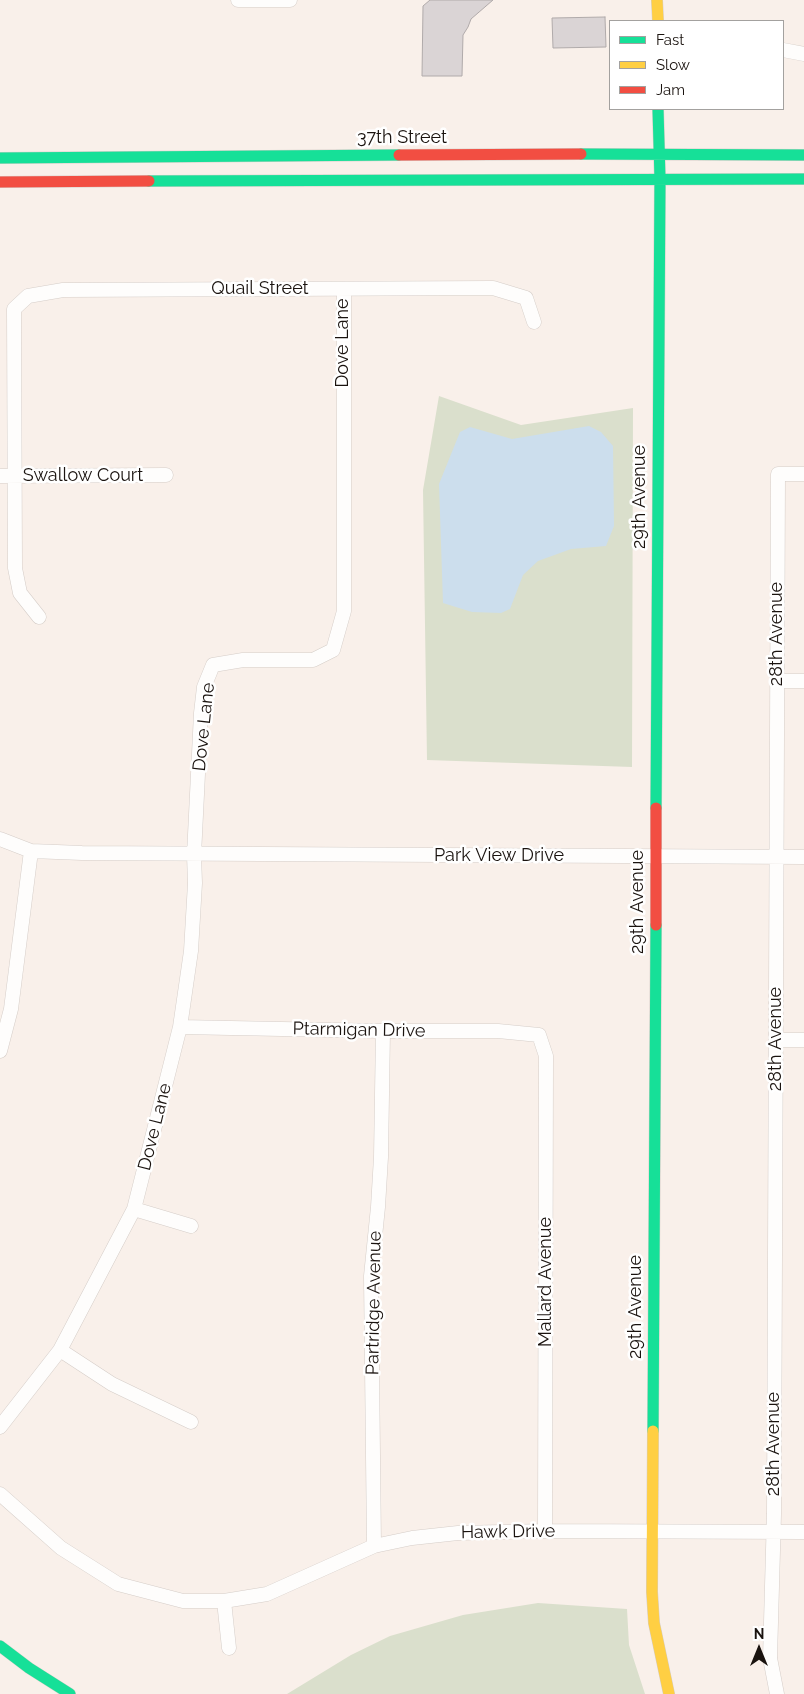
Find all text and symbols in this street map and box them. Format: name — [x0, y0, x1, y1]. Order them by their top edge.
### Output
legend — [609, 20, 784, 110]
text: Fast — [656, 31, 684, 49]
text: Slow — [656, 56, 690, 74]
text: Jam — [656, 81, 685, 99]
street label: 37th Street — [357, 127, 447, 149]
street label: Quail Street — [211, 278, 309, 300]
street label: Dove Lane — [332, 298, 354, 388]
street label: 29th Avenue — [629, 445, 651, 549]
street label: Swallow Court — [23, 465, 143, 487]
street label: 28th Avenue — [766, 582, 788, 686]
street label: Dove Lane — [189, 682, 219, 772]
street label: Park View Drive — [434, 845, 564, 867]
street label: 29th Avenue — [627, 850, 649, 954]
street label: 28th Avenue — [765, 987, 787, 1091]
street label: Ptarmigan Drive — [292, 1018, 426, 1042]
street label: Dove Lane — [134, 1081, 176, 1173]
street label: Mallard Avenue — [535, 1217, 557, 1347]
street label: Partridge Avenue — [362, 1231, 386, 1375]
street label: 29th Avenue — [625, 1255, 647, 1359]
street label: 28th Avenue — [763, 1392, 785, 1496]
street label: Hawk Drive — [461, 1520, 555, 1544]
north arrow — [734, 1624, 784, 1674]
text: N — [754, 1626, 764, 1642]

